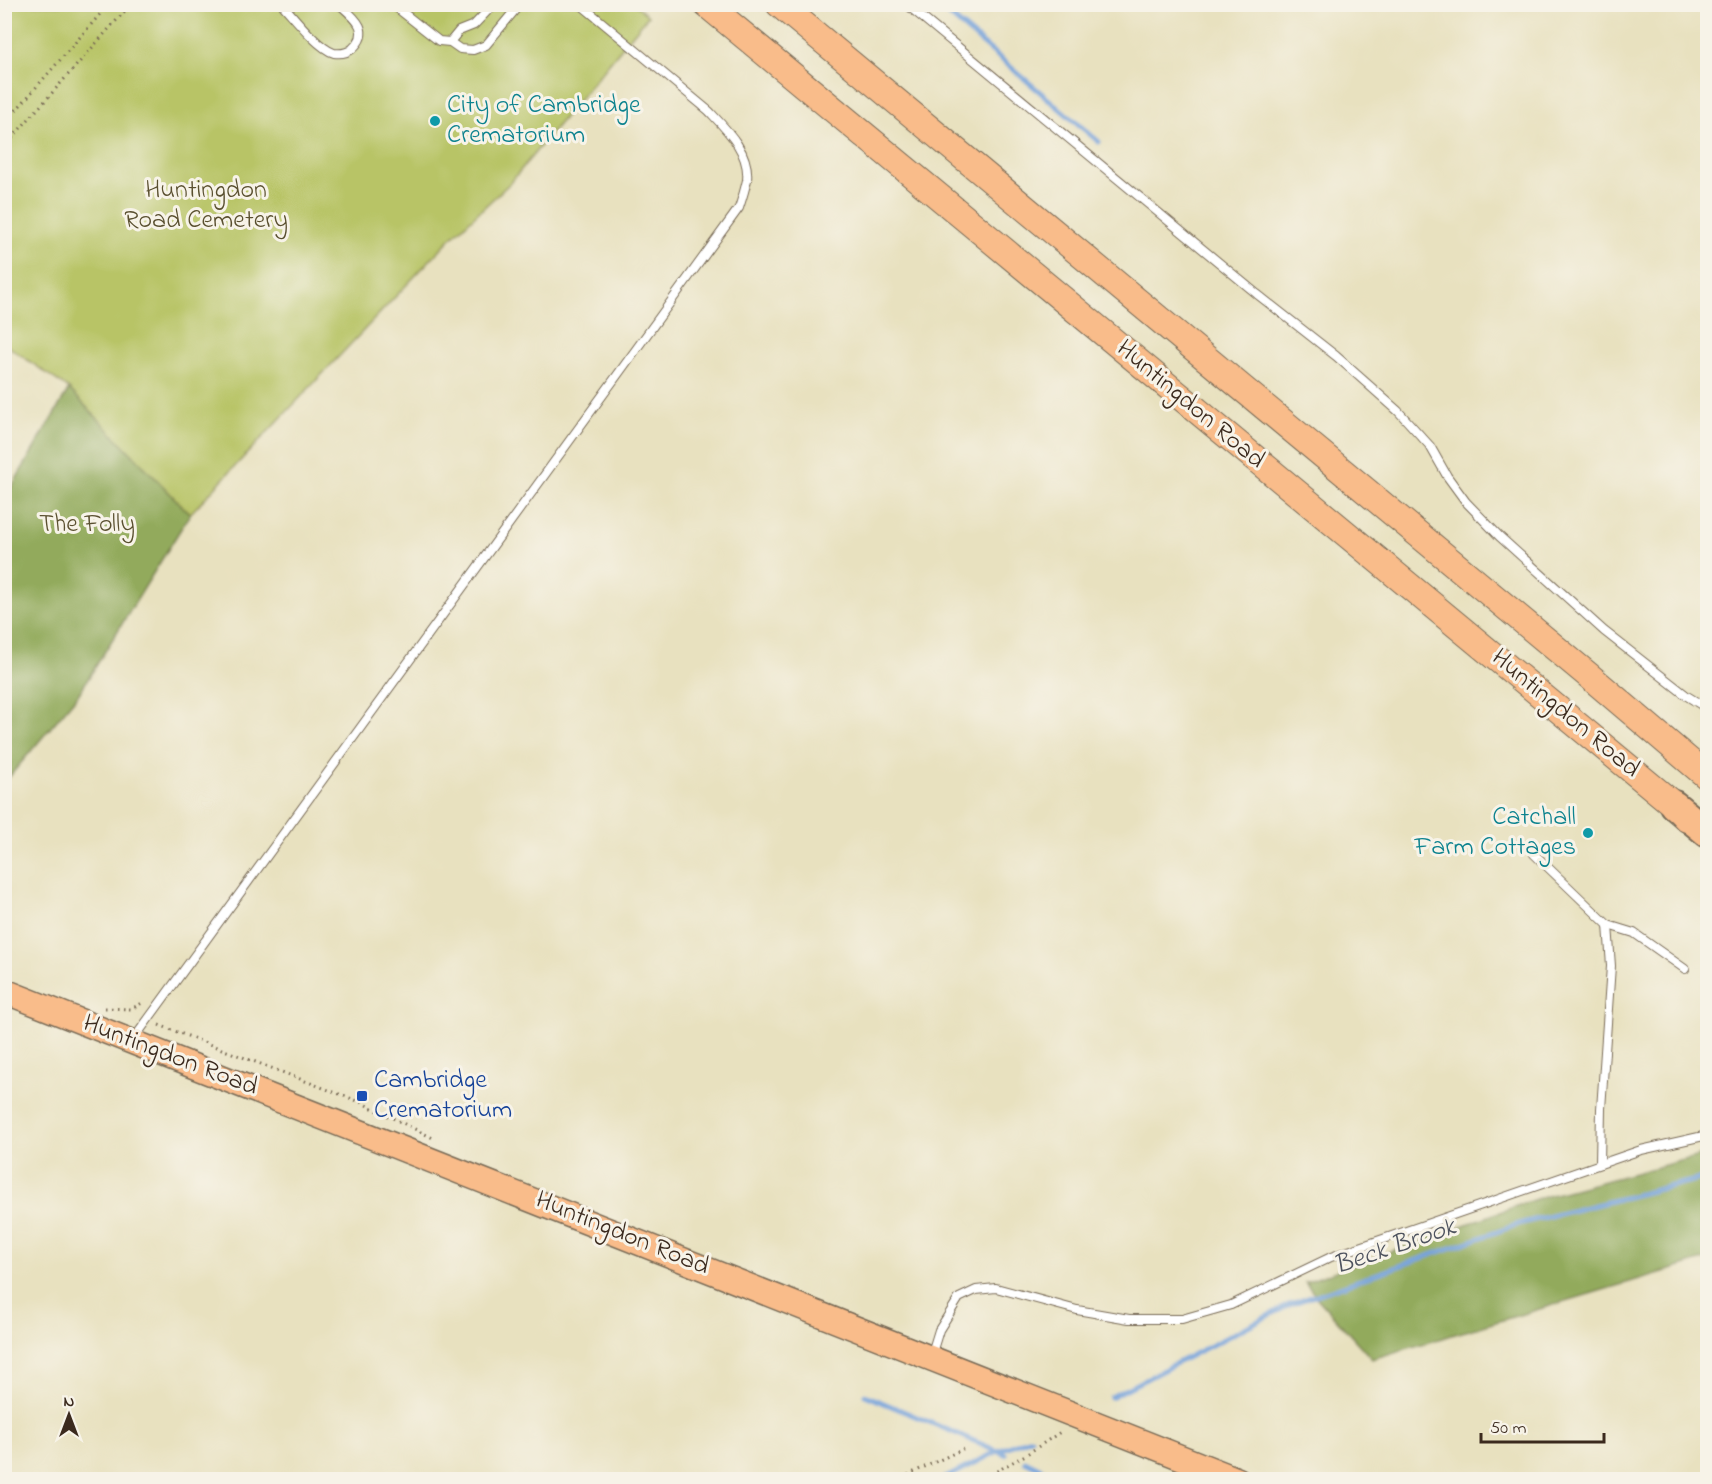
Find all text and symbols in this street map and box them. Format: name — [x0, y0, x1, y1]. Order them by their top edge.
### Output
place label: City of Cambridge Crematorium — [447, 87, 641, 155]
marker: City of Cambridge Crematorium — [428, 114, 442, 128]
park label: Huntingdon Road Cemetery — [124, 172, 288, 240]
street label: Huntingdon Road — [1107, 331, 1273, 479]
park label: The Folly — [39, 506, 135, 544]
street label: Huntingdon Road — [1482, 640, 1648, 788]
place label: Catchall Farm Cottages — [1413, 799, 1576, 867]
marker: Catchall Farm Cottages — [1581, 826, 1595, 840]
street label: Huntingdon Road — [77, 1005, 263, 1107]
place label: Cambridge Crematorium — [374, 1062, 512, 1130]
marker: Cambridge Crematorium — [355, 1089, 369, 1103]
street label: Huntingdon Road — [529, 1182, 715, 1286]
water label: Beck Brook — [1329, 1208, 1462, 1286]
north arrow — [39, 1385, 99, 1445]
text: N — [64, 1390, 75, 1414]
scale bar — [1481, 1406, 1604, 1444]
text: 50 m — [1490, 1416, 1527, 1442]

